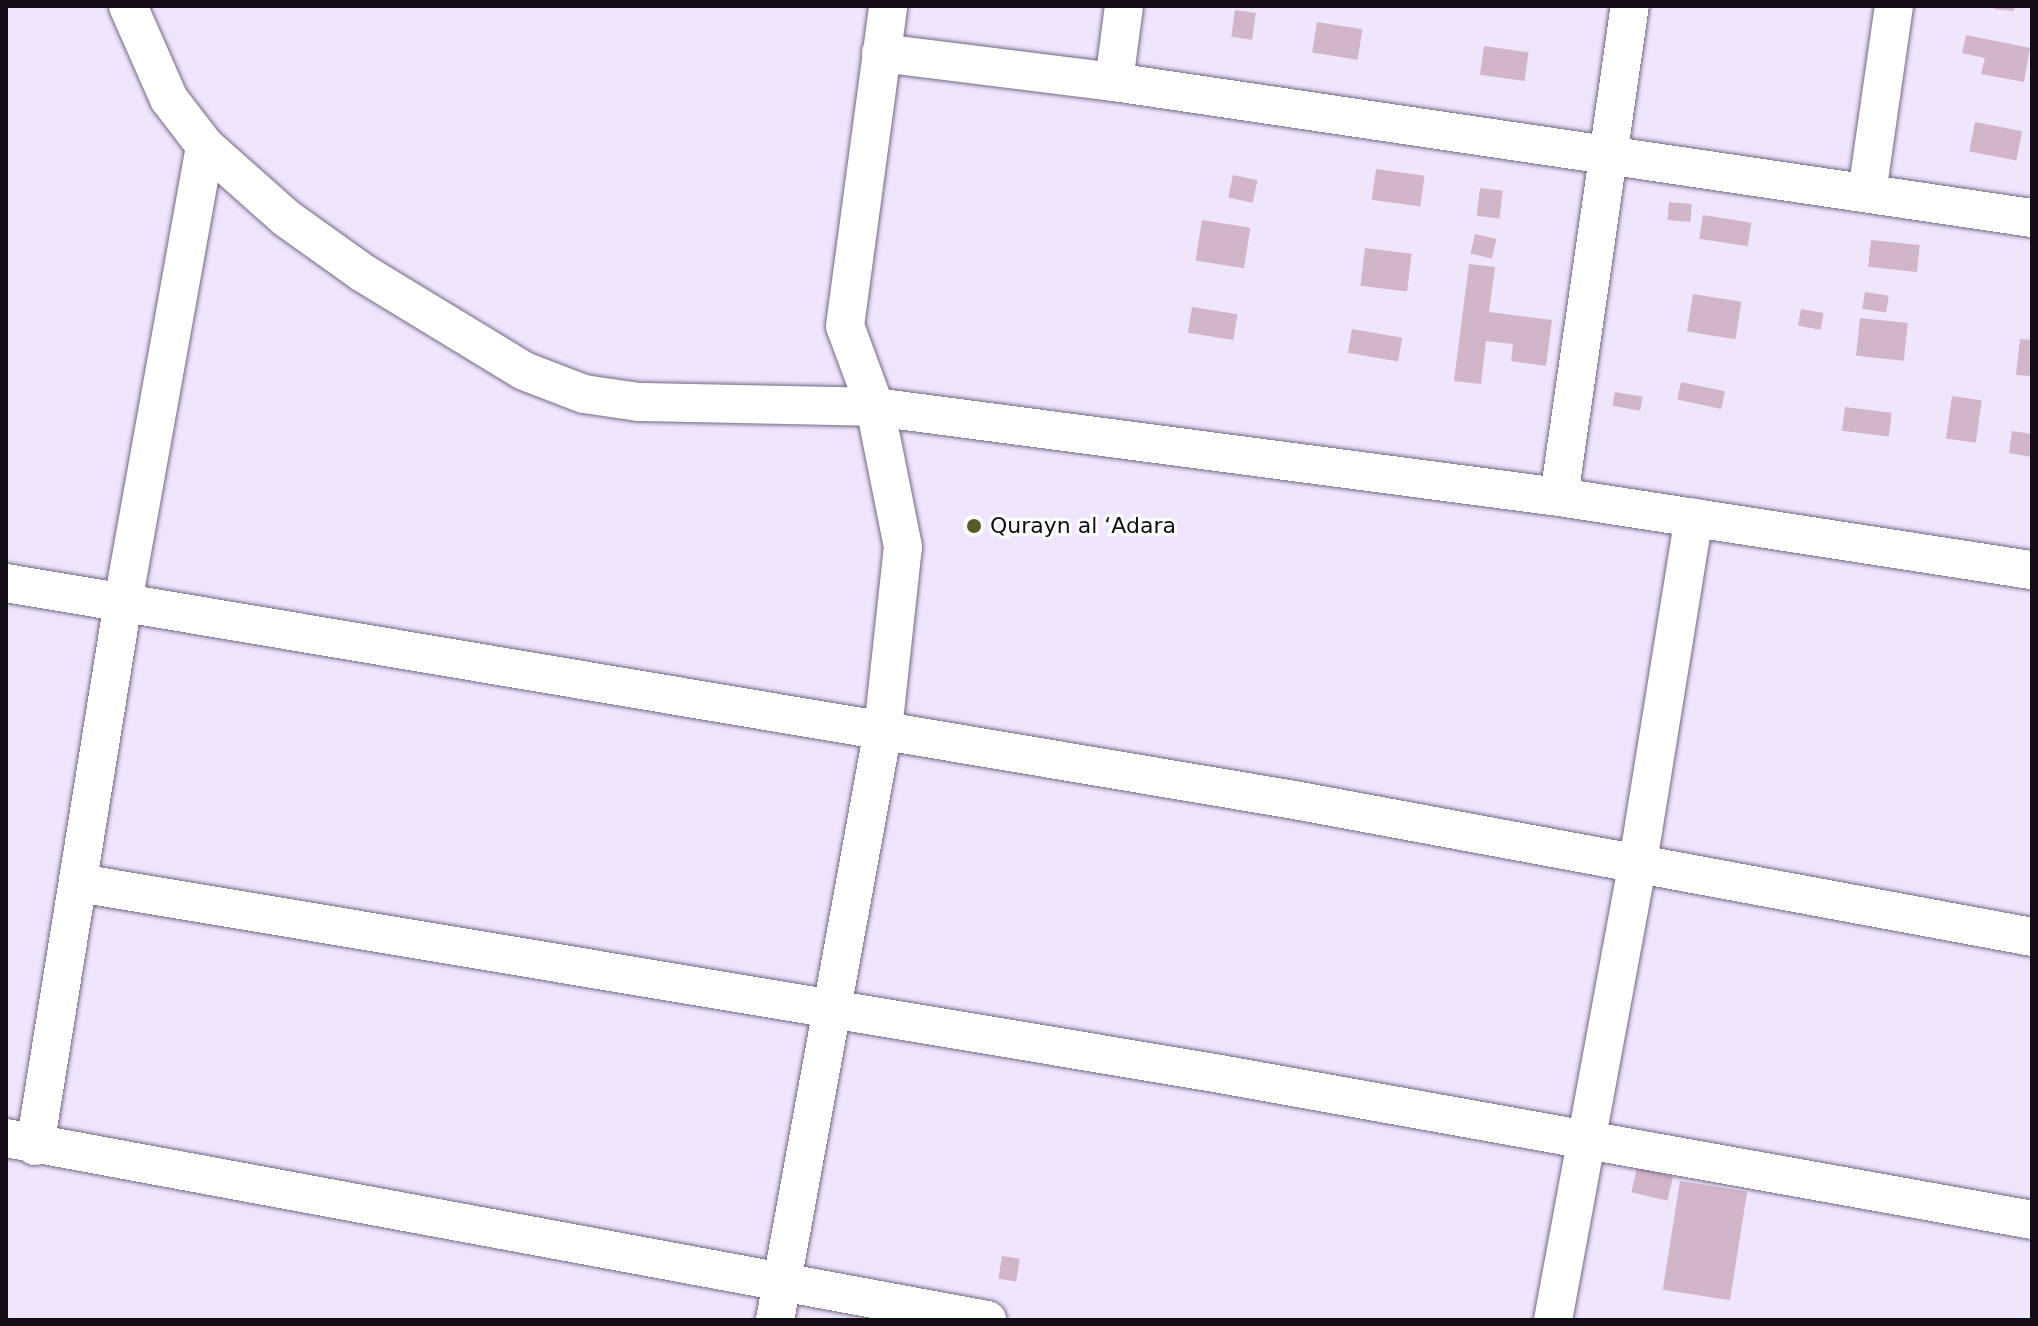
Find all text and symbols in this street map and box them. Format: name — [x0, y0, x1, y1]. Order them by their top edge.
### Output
place label: Qurayn al ‘Adara — [990, 513, 1176, 539]
marker: Qurayn al ‘Adara — [965, 517, 983, 535]

